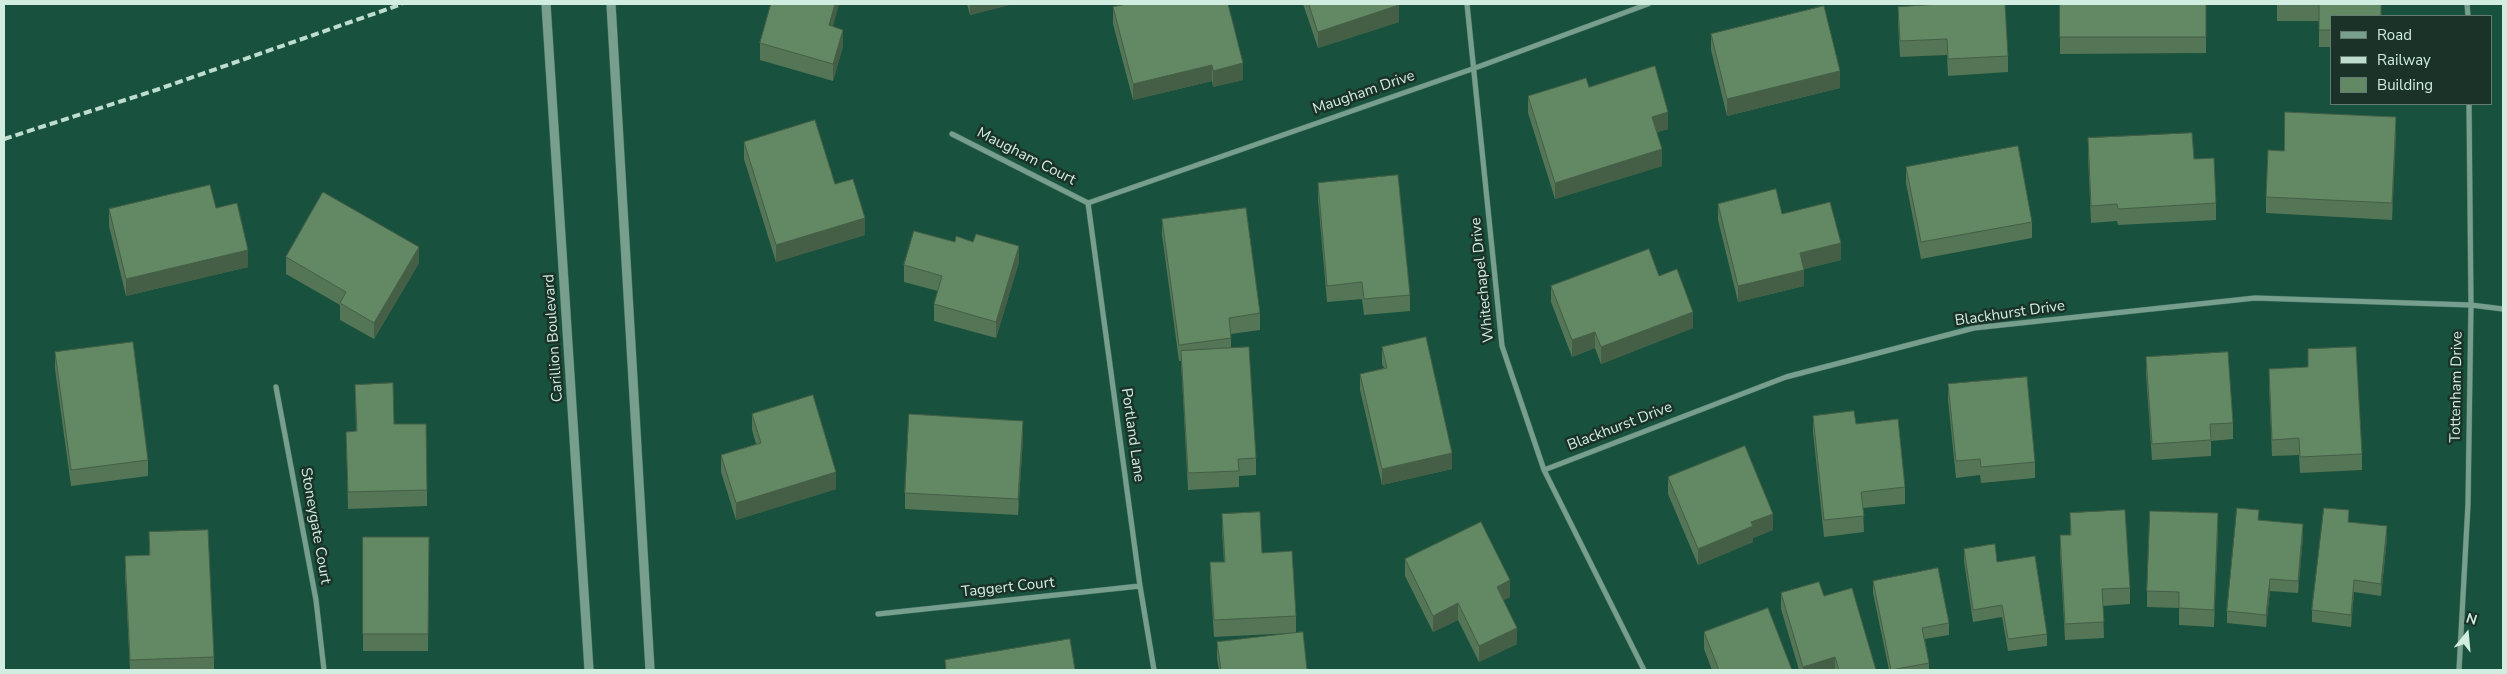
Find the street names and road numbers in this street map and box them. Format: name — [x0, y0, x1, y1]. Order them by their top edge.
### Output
street label: Maugham Drive — [1311, 67, 1417, 119]
street label: Maugham Court — [974, 124, 1078, 190]
street label: Whitechapel Drive — [1467, 217, 1499, 343]
street label: Carillion Boulevard — [541, 273, 567, 403]
street label: Blackhurst Drive — [1954, 297, 2066, 331]
street label: Tottenham Drive — [2447, 331, 2467, 443]
street label: Portland Lane — [1117, 387, 1147, 483]
street label: Blackhurst Drive — [1565, 399, 1675, 455]
street label: Stoneygate Court — [296, 466, 334, 586]
street label: Taggert Court — [961, 574, 1055, 602]

